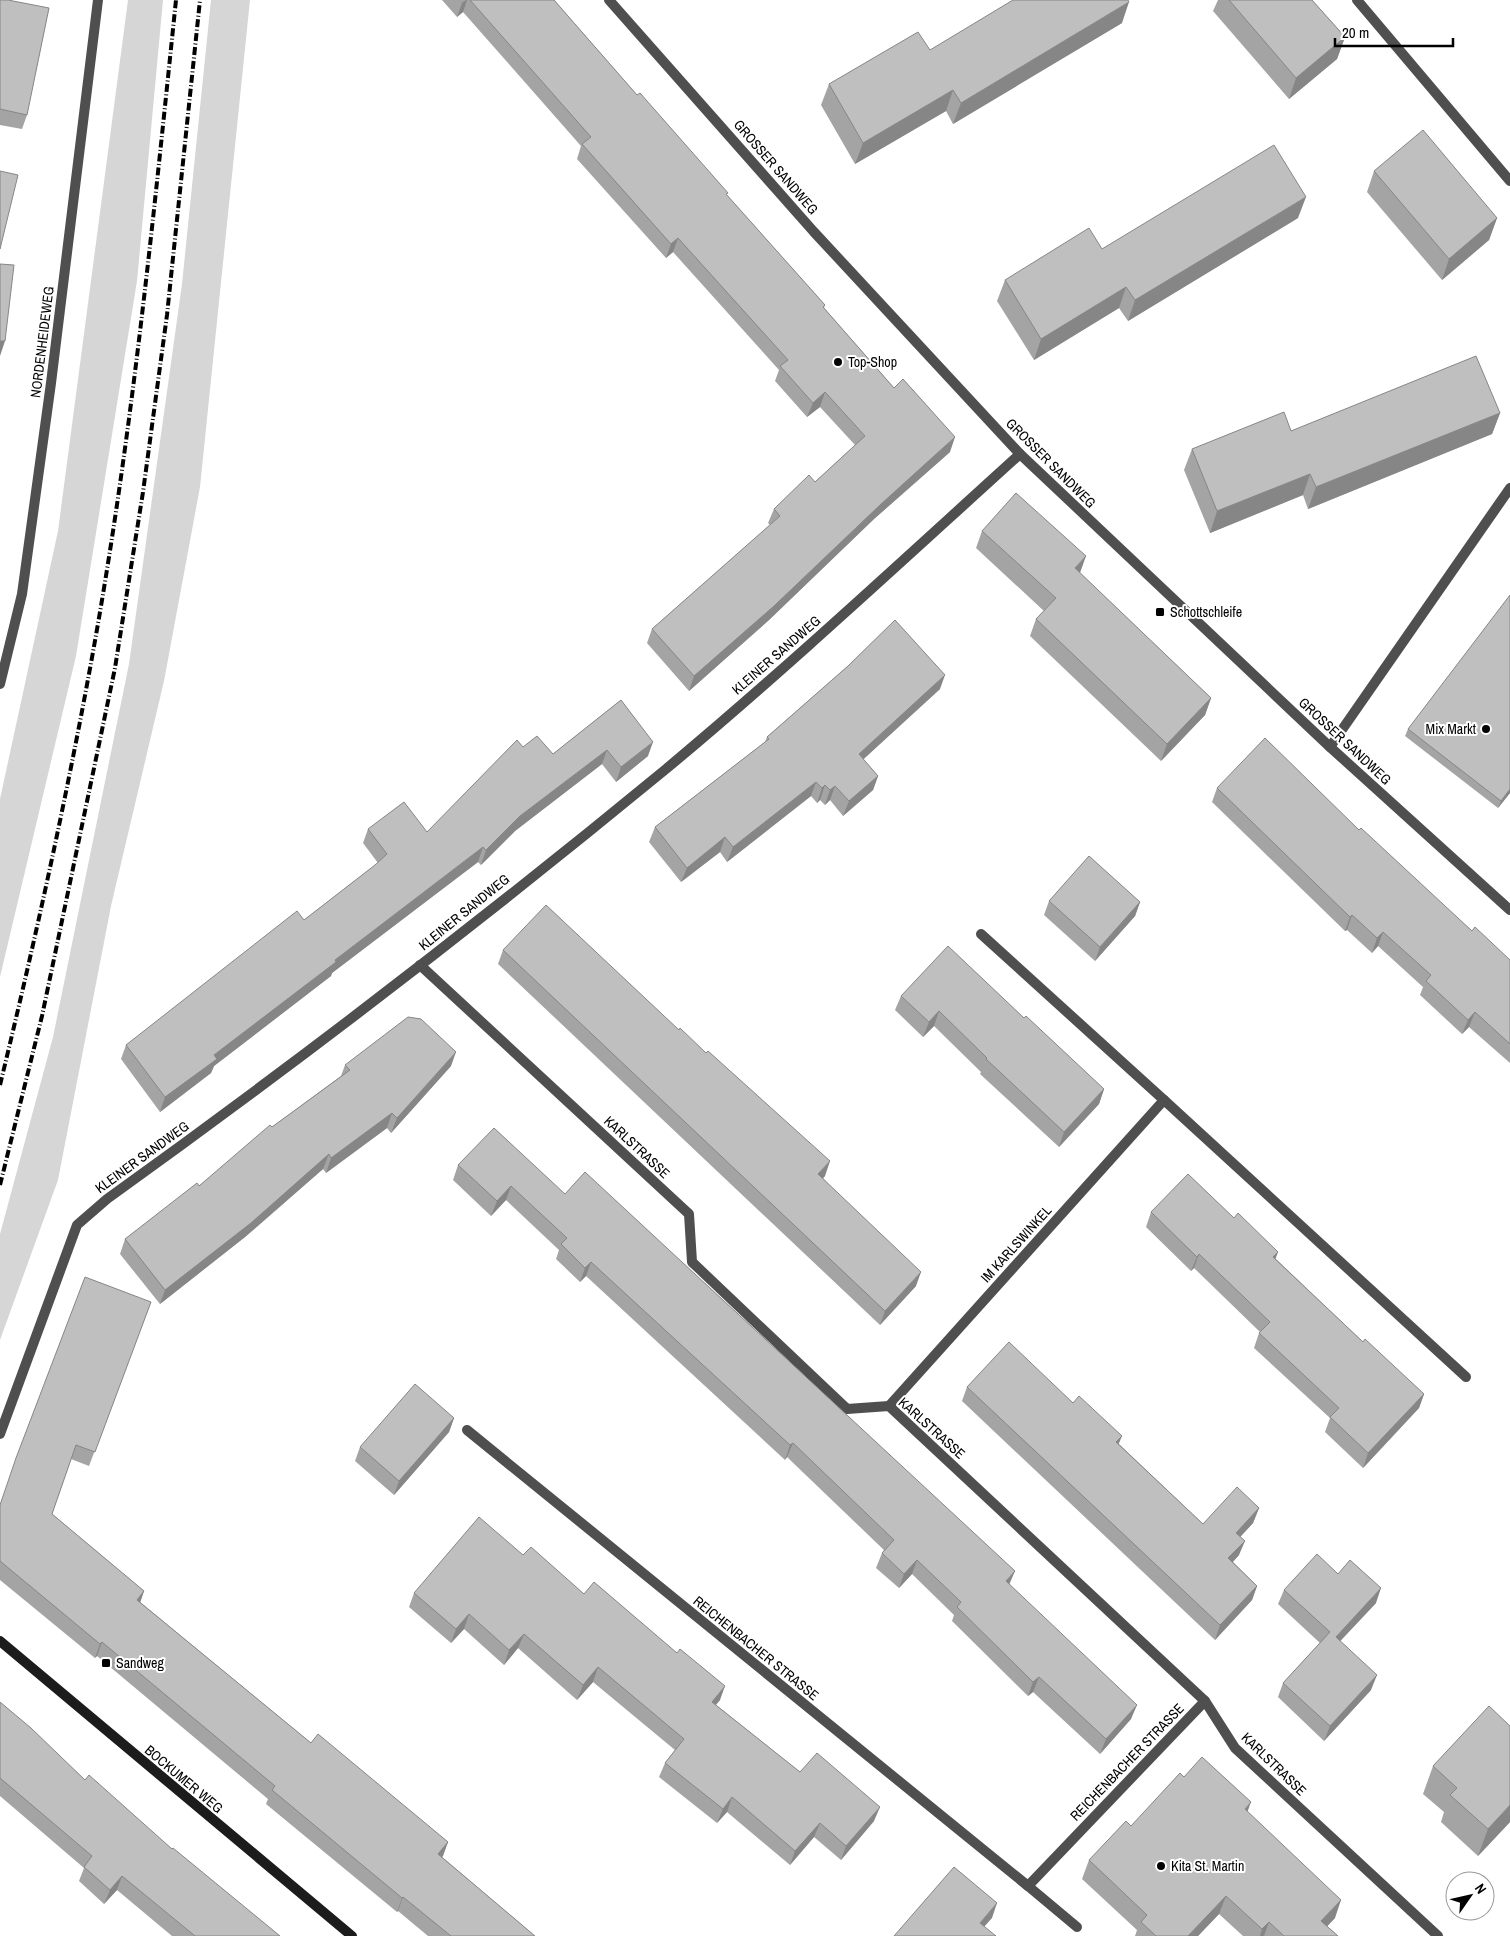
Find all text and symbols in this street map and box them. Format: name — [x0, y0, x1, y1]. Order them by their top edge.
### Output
scale bar — [1335, 15, 1452, 47]
text: 20 m — [1342, 22, 1369, 43]
street label: GROSSER SANDWEG — [730, 116, 822, 218]
street label: NORDENHEIDEWEG — [26, 285, 58, 399]
place label: Top-Shop — [848, 353, 897, 371]
marker: Top-Shop — [832, 356, 844, 368]
street label: GROSSER SANDWEG — [1002, 414, 1100, 512]
place label: Schottschleife — [1170, 603, 1242, 621]
marker: Schottschleife — [1154, 606, 1166, 618]
street label: KLEINER SANDWEG — [728, 612, 824, 698]
street label: GROSSER SANDWEG — [1295, 694, 1395, 789]
place label: Mix Markt — [1426, 720, 1476, 738]
marker: Mix Markt — [1480, 723, 1492, 735]
street label: KLEINER SANDWEG — [415, 870, 513, 954]
street label: KARLSTRASSE — [600, 1112, 674, 1182]
street label: KLEINER SANDWEG — [92, 1117, 193, 1197]
street label: IM KARLSWINKEL — [977, 1201, 1056, 1286]
street label: KARLSTRASSE — [895, 1393, 969, 1463]
street label: REICHENBACHER STRASSE — [690, 1592, 822, 1704]
place label: Sandweg — [116, 1654, 164, 1672]
marker: Sandweg — [100, 1657, 112, 1669]
street label: REICHENBACHER STRASSE — [1066, 1700, 1188, 1824]
street label: KARLSTRASSE — [1238, 1728, 1310, 1800]
street label: BOCKUMER WEG — [141, 1741, 227, 1817]
place label: Kita St. Martin — [1171, 1857, 1244, 1875]
marker: Kita St. Martin — [1155, 1860, 1167, 1872]
north arrow — [1445, 1871, 1495, 1921]
text: N — [1471, 1880, 1491, 1897]

